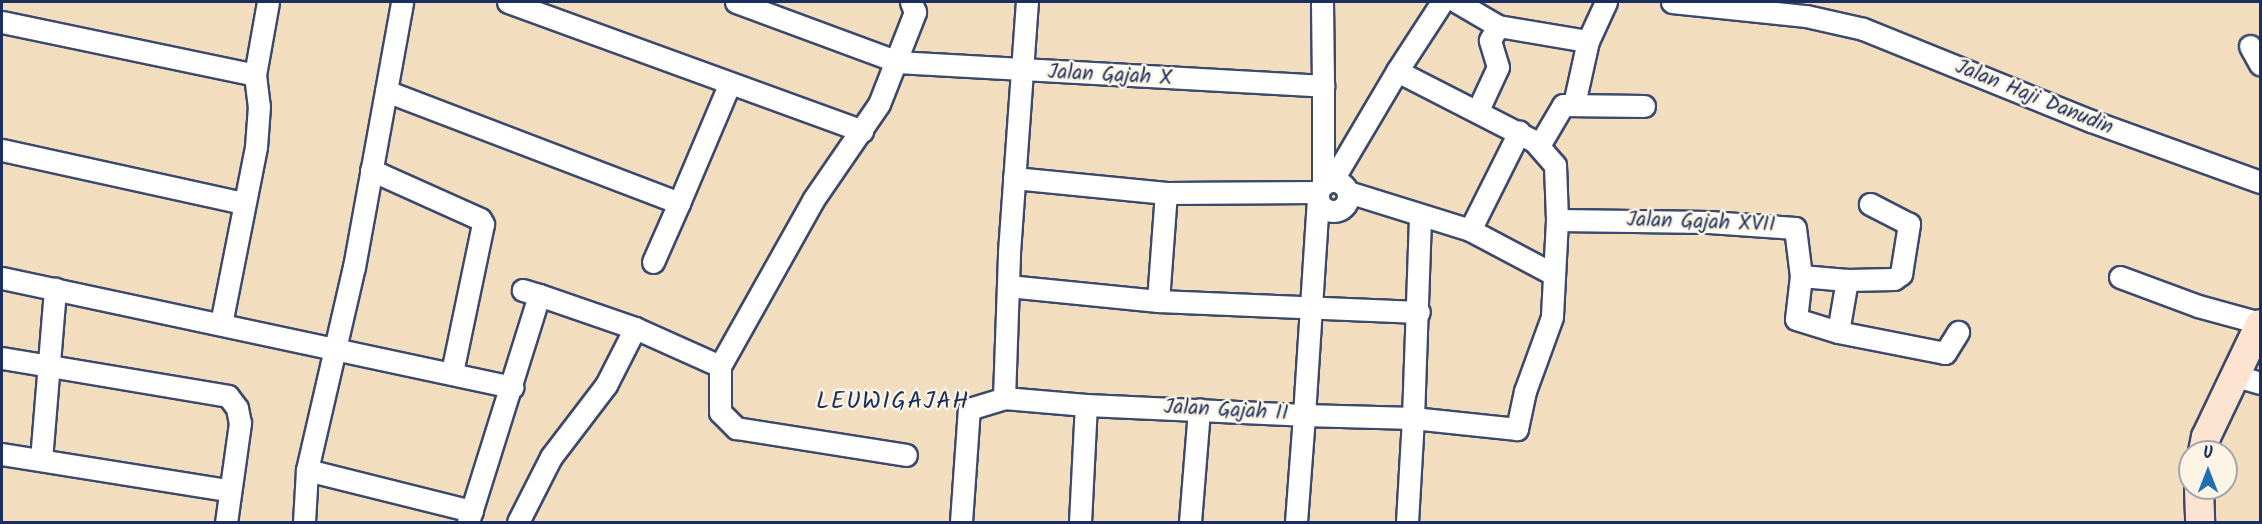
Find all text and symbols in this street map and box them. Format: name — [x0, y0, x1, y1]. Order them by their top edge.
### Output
street label: Jalan Haji Danudin — [1951, 55, 2117, 141]
street label: Jalan Gajah X — [1047, 60, 1173, 92]
street label: Jalan Gajah XVII — [1626, 208, 1776, 238]
district label: LEUWIGAJAH — [816, 388, 970, 416]
street label: Jalan Gajah II — [1163, 395, 1289, 427]
north arrow — [2178, 440, 2238, 500]
text: U — [2203, 441, 2213, 466]

